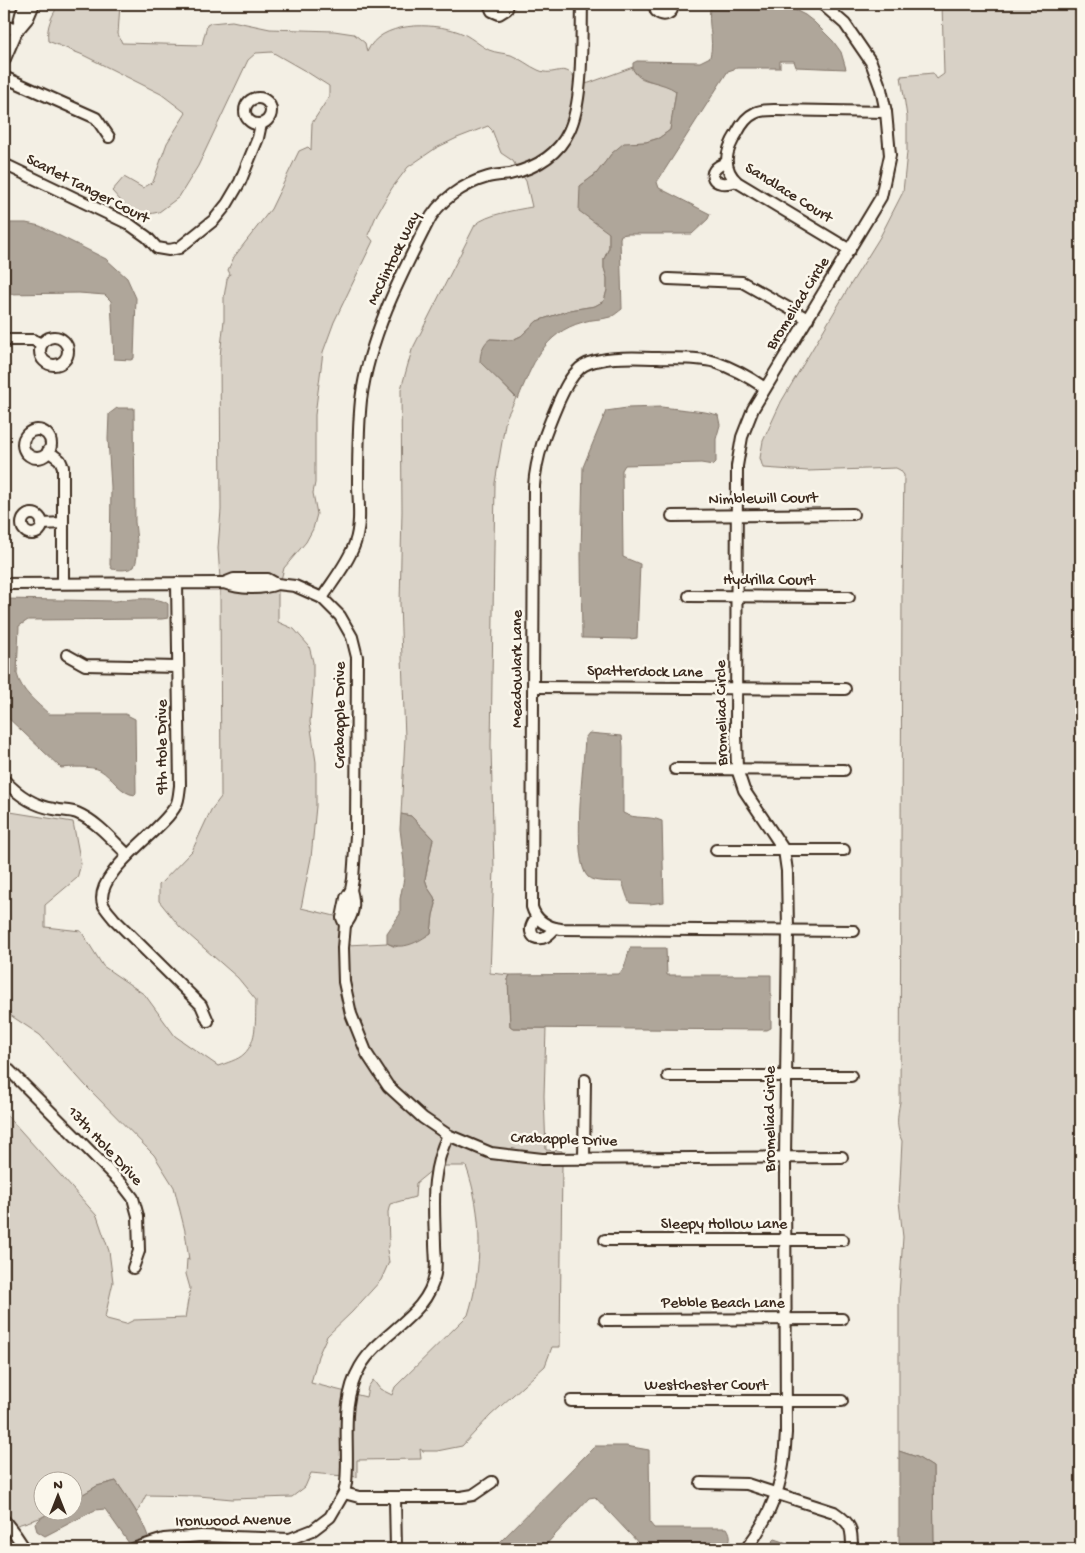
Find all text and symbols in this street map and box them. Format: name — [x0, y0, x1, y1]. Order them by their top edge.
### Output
street label: Scarlet Tanger Court — [22, 151, 153, 230]
street label: Sandlace Court — [741, 159, 837, 229]
street label: McClintock Way — [364, 209, 426, 309]
street label: Bromeliad Circle — [762, 253, 835, 355]
street label: Nimblewill Court — [708, 490, 819, 510]
street label: Hydrilla Court — [723, 572, 816, 591]
street label: Meadowlark Lane — [509, 609, 528, 728]
street label: Bromeliad Circle — [713, 659, 733, 767]
street label: Crabapple Drive — [332, 661, 351, 768]
street label: Spatterdock Lane — [587, 662, 704, 684]
street label: 9th Hole Drive — [154, 699, 173, 795]
street label: Bromeliad Circle — [762, 1065, 781, 1173]
street label: 13th Hole Drive — [62, 1103, 146, 1191]
street label: Crabapple Drive — [510, 1130, 618, 1152]
street label: Sleepy Hollow Lane — [661, 1216, 788, 1235]
street label: Pebble Beach Lane — [660, 1295, 785, 1314]
street label: Westchester Court — [644, 1377, 769, 1396]
north arrow — [32, 1470, 82, 1520]
text: N — [53, 1477, 63, 1494]
street label: Ironwood Avenue — [175, 1511, 292, 1533]

